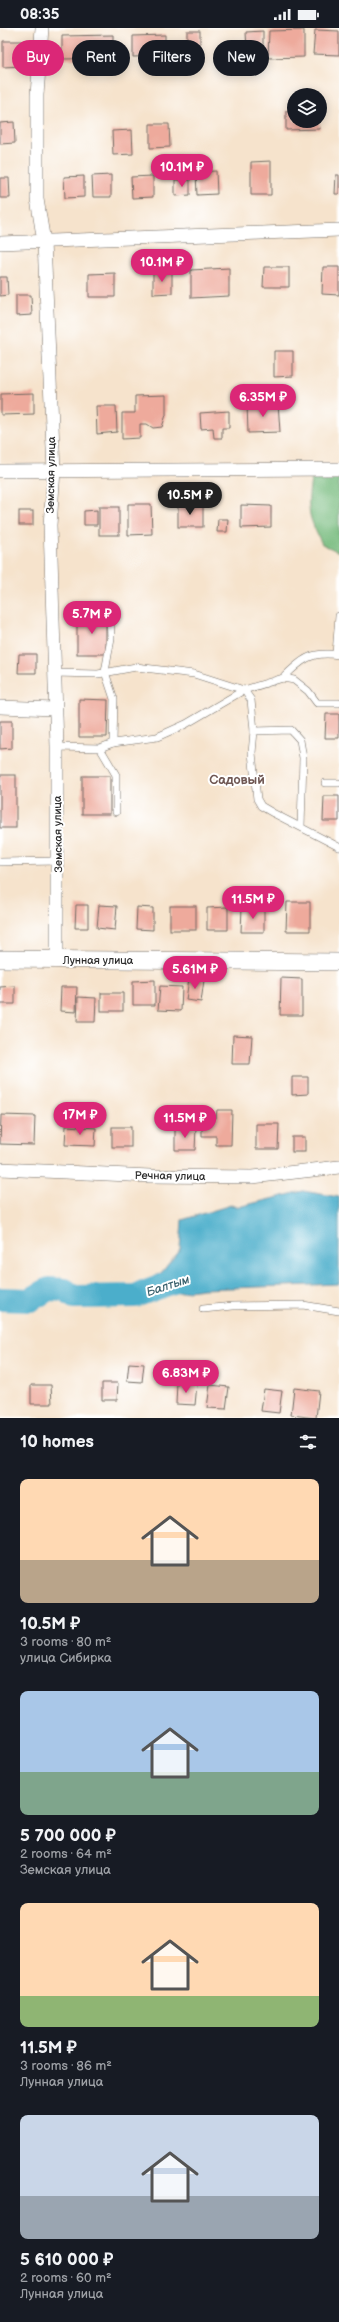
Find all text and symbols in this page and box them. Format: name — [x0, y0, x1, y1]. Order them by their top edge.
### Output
text: 08:35 — [20, 5, 59, 24]
chip: Buy — [12, 40, 64, 76]
chip: Rent — [72, 40, 130, 76]
chip: Filters — [138, 40, 205, 76]
chip: New — [213, 40, 269, 76]
map controls — [287, 88, 327, 128]
button: layers — [287, 88, 327, 128]
pin: 10.1M ₽ — [145, 154, 219, 188]
text: 10.1M ₽ — [160, 159, 204, 175]
pin: 10.1M ₽ — [125, 249, 199, 283]
text: 10.1M ₽ — [140, 254, 184, 270]
pin: 6.35M ₽ — [226, 384, 300, 418]
text: 6.35M ₽ — [239, 389, 287, 405]
street label: Земская улица — [44, 436, 58, 514]
pin: 10.5M ₽ — [153, 482, 227, 516]
text: 10.5M ₽ — [167, 487, 213, 503]
pin: 5.7M ₽ — [59, 601, 125, 635]
text: 5.7M ₽ — [72, 606, 112, 622]
district label: Садовый — [209, 772, 265, 788]
street label: Земская улица — [51, 795, 65, 873]
pin: 11.5M ₽ — [216, 886, 290, 920]
text: 11.5M ₽ — [231, 891, 275, 907]
street label: Лунная улица — [62, 954, 134, 967]
pin: 5.61M ₽ — [158, 956, 232, 990]
text: 5.61M ₽ — [172, 961, 218, 977]
pin: 17M ₽ — [52, 1102, 108, 1136]
pin: 11.5M ₽ — [148, 1105, 222, 1139]
text: 17M ₽ — [63, 1107, 97, 1123]
text: 11.5M ₽ — [163, 1110, 207, 1126]
street label: Речная улица — [134, 1169, 206, 1183]
water label: Балтым — [145, 1272, 191, 1300]
pin: 6.83M ₽ — [149, 1360, 223, 1394]
text: 6.83M ₽ — [162, 1365, 210, 1381]
icon: filters — [297, 1431, 319, 1453]
text: 10 homes — [20, 1432, 94, 1452]
icon: home — [134, 1505, 206, 1577]
text: 10.5M ₽ — [20, 1614, 80, 1634]
text: 3 rooms · 80 m² — [20, 1634, 111, 1650]
text: улица Сибирка — [20, 1650, 112, 1666]
icon: home — [134, 1717, 206, 1789]
text: 5 700 000 ₽ — [20, 1826, 116, 1846]
text: 2 rooms · 64 m² — [20, 1846, 112, 1862]
text: Земская улица — [20, 1862, 111, 1878]
icon: home — [134, 1929, 206, 2001]
text: 11.5M ₽ — [20, 2038, 77, 2058]
text: 3 rooms · 86 m² — [20, 2058, 112, 2074]
text: Лунная улица — [20, 2074, 103, 2090]
icon: home — [134, 2141, 206, 2213]
text: 5 610 000 ₽ — [20, 2250, 113, 2270]
text: 2 rooms · 60 m² — [20, 2270, 112, 2286]
text: Лунная улица — [20, 2286, 103, 2302]

